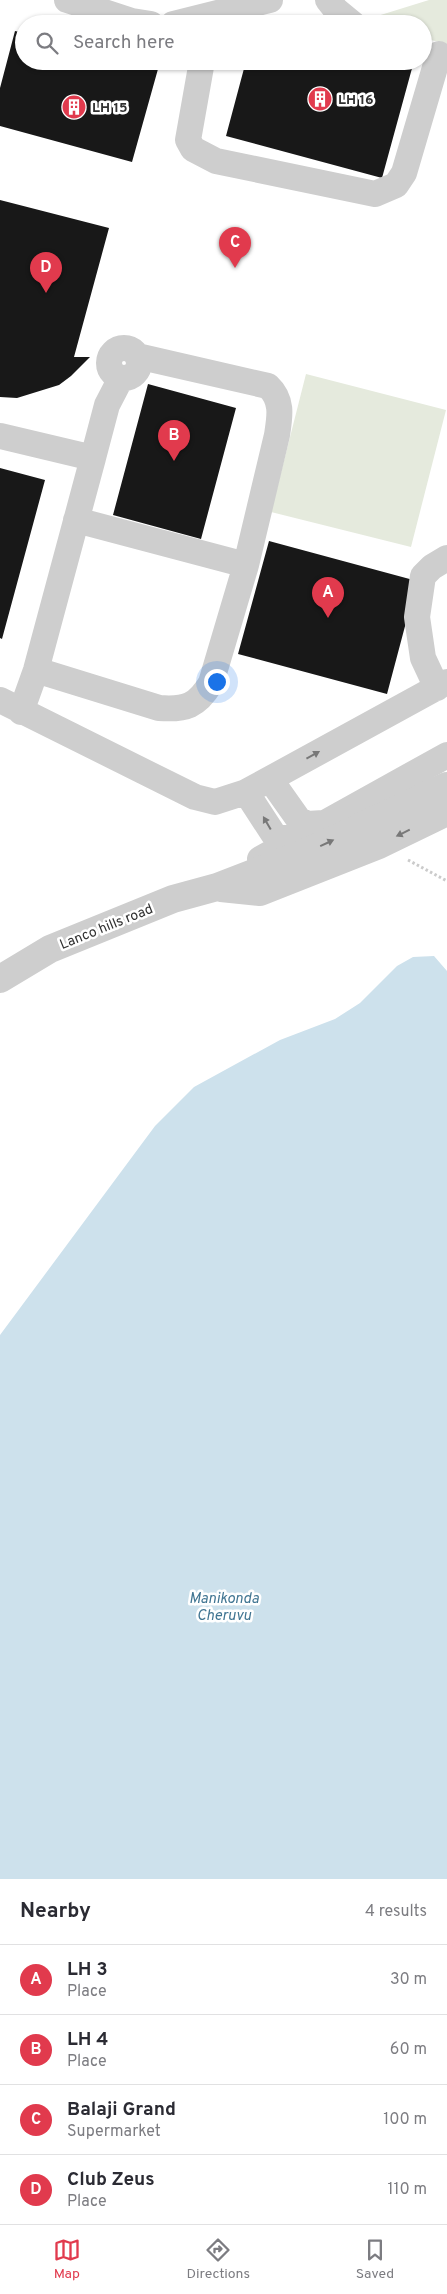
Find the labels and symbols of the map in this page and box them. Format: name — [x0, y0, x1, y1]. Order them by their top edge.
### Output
building icon: LH 16 — [307, 86, 333, 112]
place label: LH 16 — [338, 92, 374, 109]
building icon: LH 15 — [61, 94, 87, 120]
place label: LH 15 — [92, 100, 128, 117]
pin: C — [219, 227, 251, 268]
pin: D — [30, 252, 62, 293]
pin: B — [158, 420, 190, 461]
pin: A — [312, 577, 344, 618]
your location — [204, 669, 230, 695]
one-way arrow — [306, 751, 319, 760]
one-way arrow — [263, 816, 272, 829]
one-way arrow — [396, 829, 410, 837]
one-way arrow — [320, 838, 334, 846]
street label: Lanco hills road — [58, 901, 156, 954]
water label: Manikonda Cheruvu — [189, 1590, 259, 1626]

